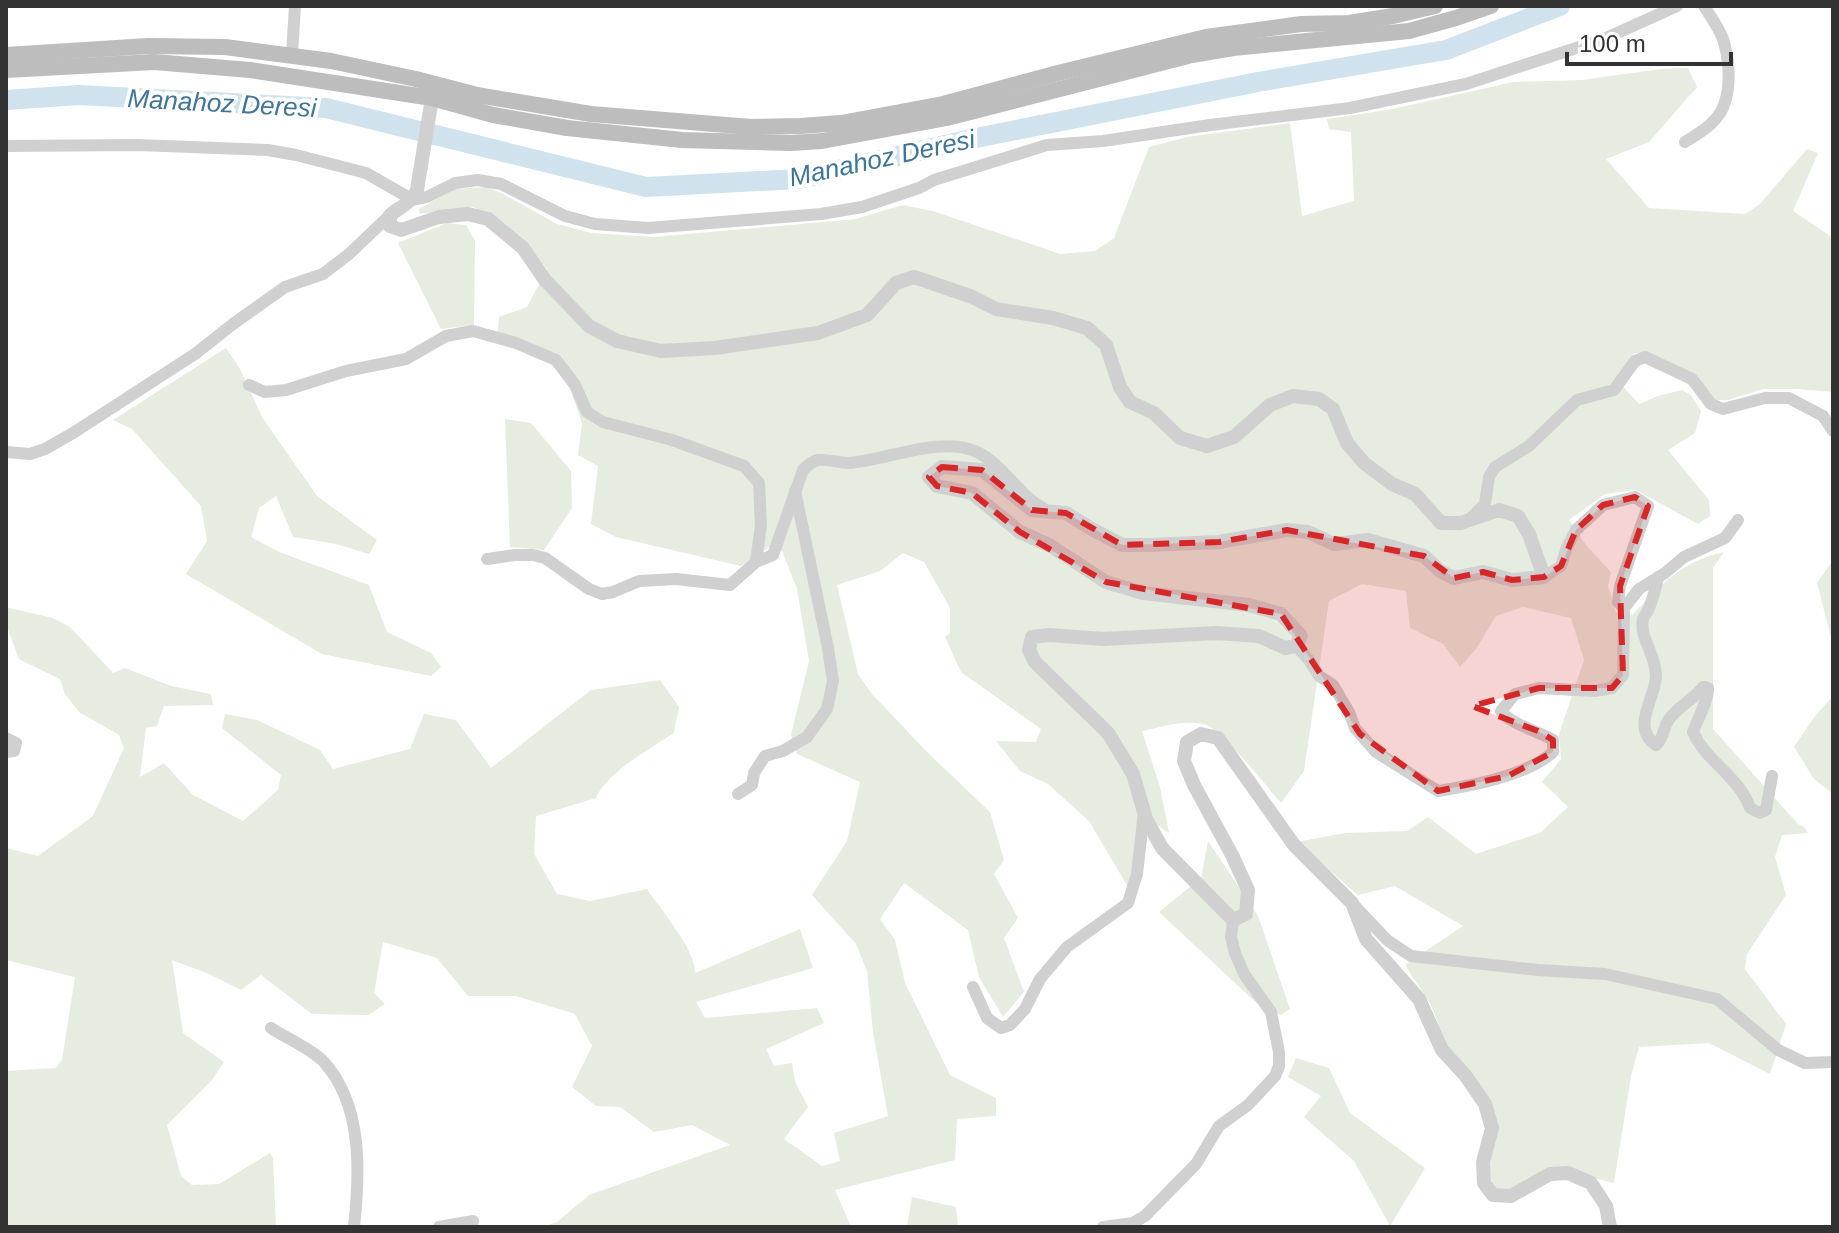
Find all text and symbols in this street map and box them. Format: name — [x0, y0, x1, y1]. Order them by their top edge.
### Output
scale bar — [1567, 16, 1731, 66]
text: 100 m — [1579, 30, 1646, 57]
water label: Manahoz Deresi — [127, 83, 319, 123]
water label: Manahoz Deresi — [786, 123, 979, 192]

